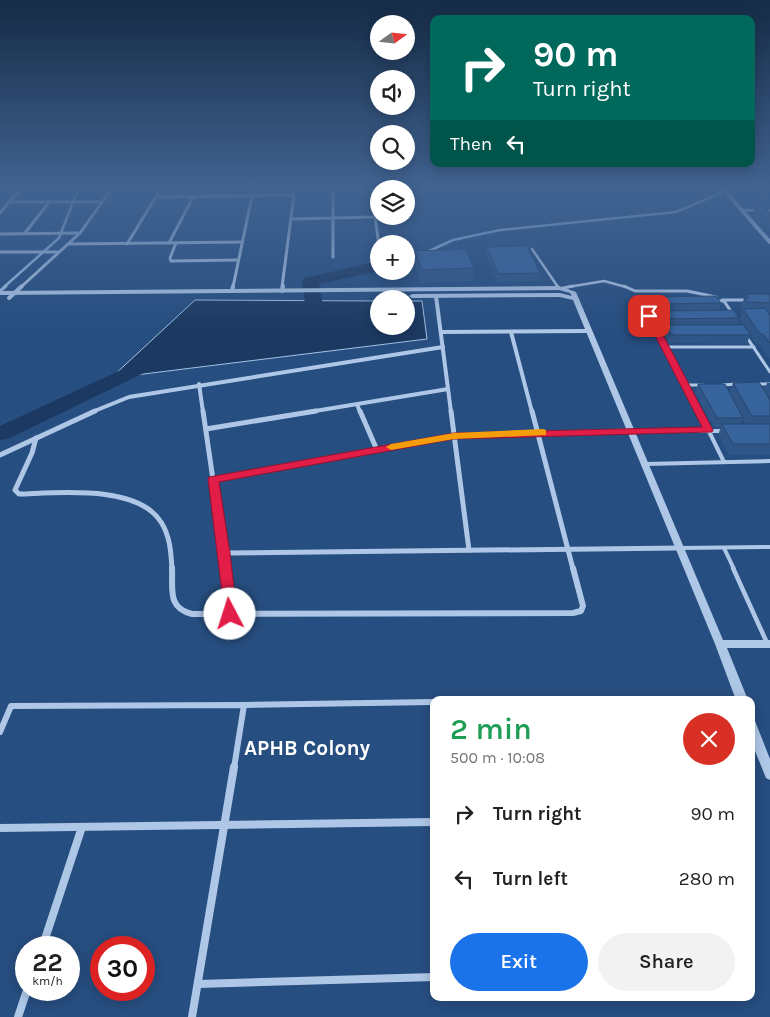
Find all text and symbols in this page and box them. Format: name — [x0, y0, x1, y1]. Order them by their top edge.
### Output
north arrow — [370, 15, 415, 60]
map controls — [370, 15, 415, 335]
text: 90 m — [533, 34, 619, 75]
icon: right — [450, 35, 515, 100]
button: sound — [370, 70, 415, 115]
text: Turn right — [533, 76, 631, 102]
button: search — [370, 125, 415, 170]
icon: left — [502, 130, 530, 158]
text: Then — [450, 133, 492, 155]
button: layers — [370, 180, 415, 225]
button: + — [370, 235, 415, 280]
button: − — [370, 290, 415, 335]
pin — [628, 295, 670, 337]
icon: arrive — [635, 302, 663, 330]
position arrow — [203, 587, 255, 639]
text: 2 min — [450, 711, 532, 747]
button: close — [683, 713, 735, 765]
district label: APHB Colony — [244, 736, 371, 760]
text: 500 m · 10:08 — [450, 748, 545, 767]
icon: right — [450, 800, 478, 828]
text: Turn right — [493, 803, 582, 825]
text: 90 m — [690, 803, 735, 825]
icon: left — [450, 865, 478, 893]
text: Turn left — [493, 868, 568, 890]
text: 280 m — [679, 868, 735, 890]
button: Exit — [450, 933, 588, 991]
button: Share — [598, 933, 735, 991]
speed limit sign: 30 — [90, 936, 155, 1001]
text: 22 — [32, 948, 63, 977]
text: km/h — [32, 974, 63, 988]

